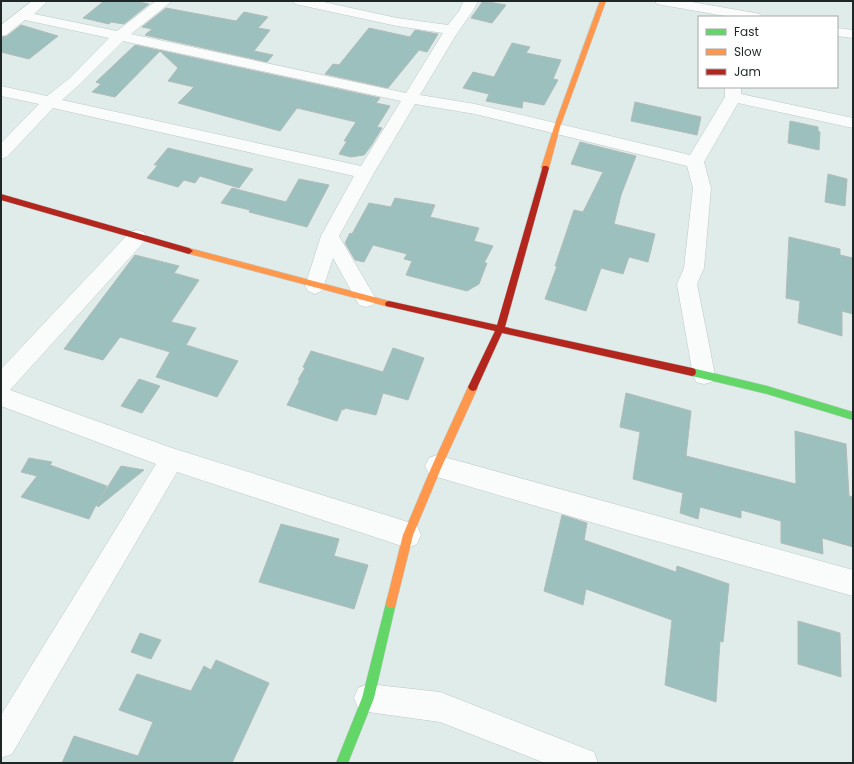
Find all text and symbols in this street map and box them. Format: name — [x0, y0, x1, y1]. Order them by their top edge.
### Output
legend — [698, 16, 838, 88]
text: Fast — [734, 23, 759, 40]
text: Slow — [734, 43, 762, 60]
text: Jam — [734, 63, 761, 80]

